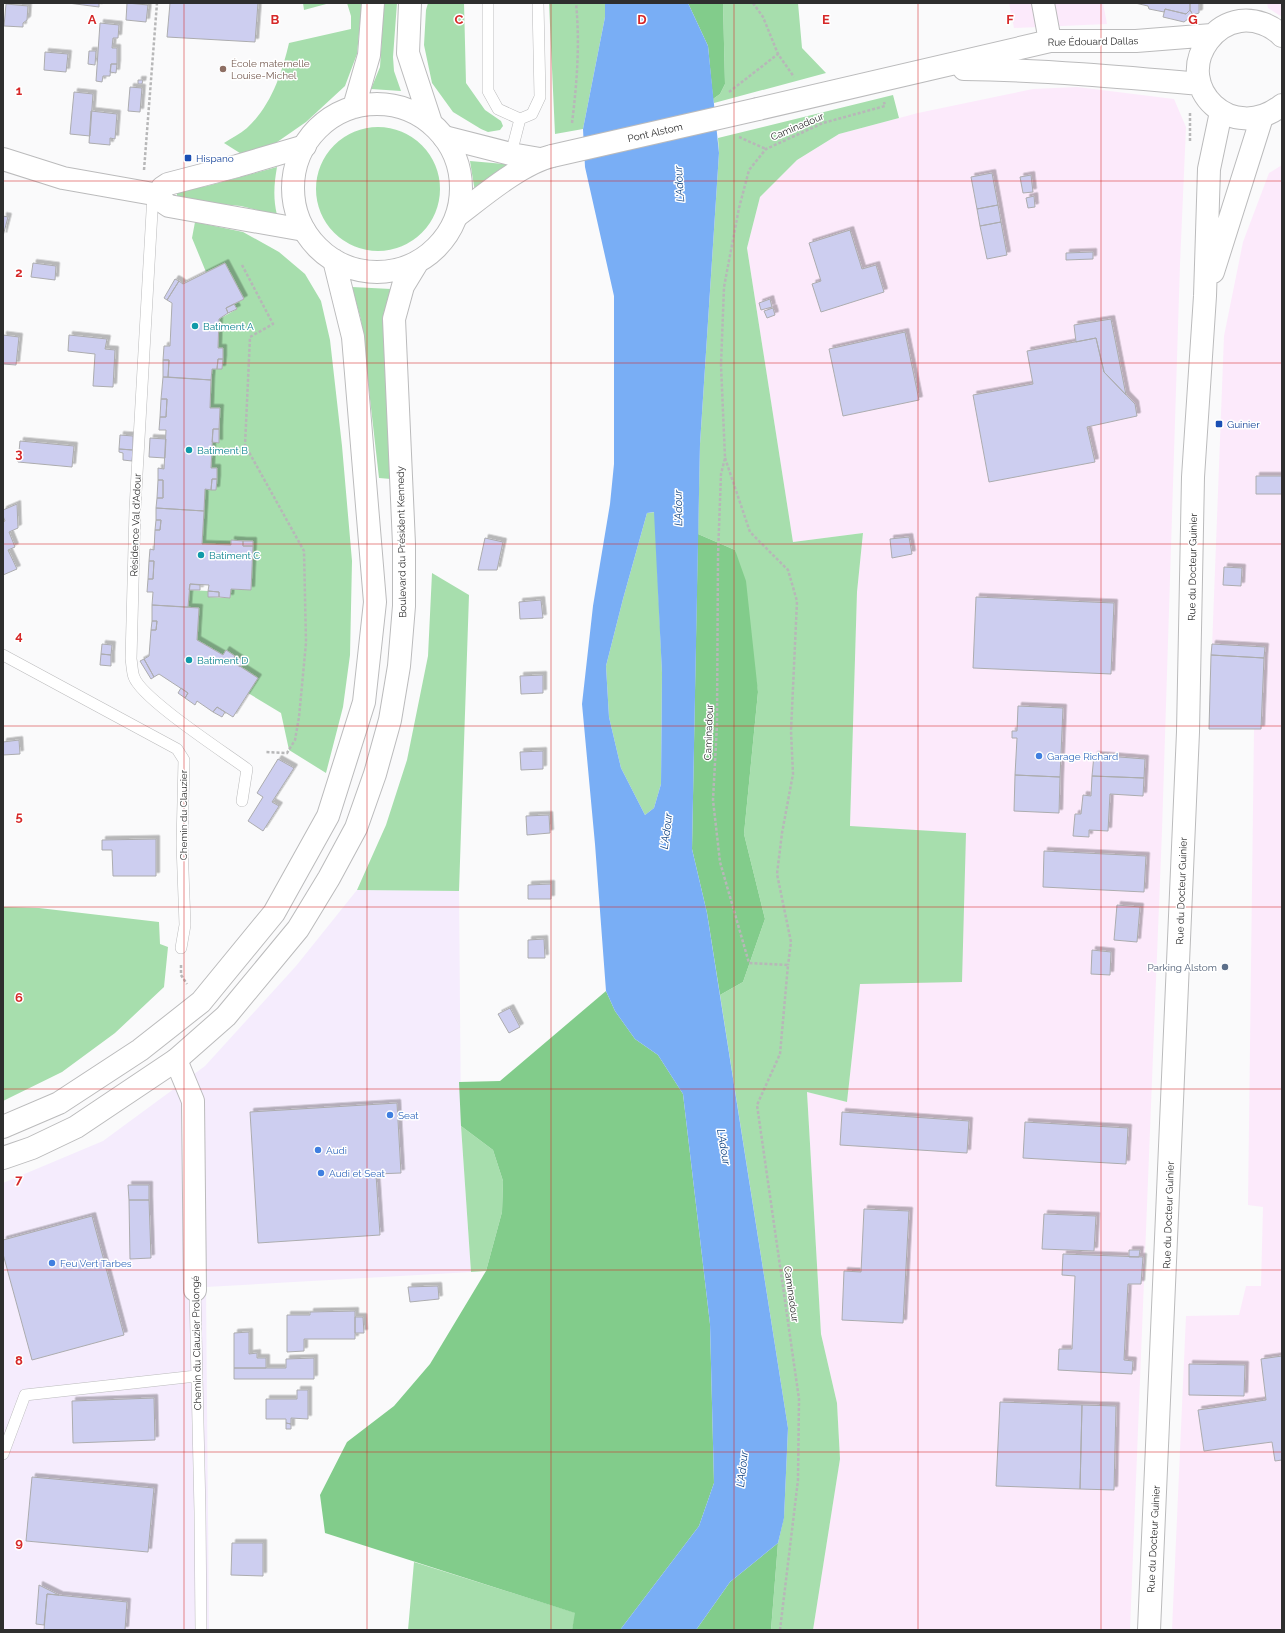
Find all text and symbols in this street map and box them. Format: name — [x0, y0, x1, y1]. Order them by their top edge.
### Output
text: A — [88, 12, 97, 27]
text: B — [271, 12, 280, 27]
text: C — [455, 12, 464, 27]
text: D — [637, 12, 647, 27]
text: E — [822, 12, 830, 27]
text: F — [1006, 12, 1014, 27]
text: G — [1188, 12, 1198, 27]
street label: Rue Édouard Dallas — [1048, 35, 1139, 48]
place label: École maternelle Louise-Michel — [231, 58, 310, 81]
marker: École maternelle Louise-Michel — [218, 64, 228, 74]
text: 1 — [16, 83, 23, 98]
street label: Caminadour — [769, 110, 826, 143]
street label: Pont Alstom — [627, 121, 684, 144]
marker: Hispano — [183, 153, 193, 163]
place label: Hispano — [196, 153, 234, 164]
water label: L'Adour — [672, 164, 687, 203]
text: 2 — [15, 265, 23, 280]
marker: Batiment A — [190, 321, 200, 331]
place label: Batiment A — [203, 321, 254, 332]
marker: Guinier — [1214, 419, 1224, 429]
place label: Guinier — [1227, 419, 1260, 430]
marker: Batiment B — [184, 445, 194, 455]
place label: Batiment B — [197, 445, 248, 456]
text: 3 — [15, 446, 23, 461]
street label: Boulevard du Président Kennedy — [395, 465, 408, 618]
street label: Résidence Val d'Adour — [128, 473, 143, 577]
water label: L'Adour — [672, 488, 685, 526]
street label: Rue du Docteur Guinier — [1186, 513, 1199, 621]
marker: Batiment C — [196, 550, 206, 560]
place label: Batiment C — [209, 550, 260, 561]
text: 4 — [15, 628, 23, 643]
marker: Batiment D — [184, 655, 194, 665]
place label: Batiment D — [197, 655, 249, 666]
street label: Caminadour — [702, 703, 715, 760]
marker: Garage Richard — [1034, 751, 1044, 761]
place label: Garage Richard — [1047, 751, 1118, 762]
street label: Chemin du Clauzier — [178, 769, 189, 860]
text: 5 — [15, 809, 23, 824]
water label: L'Adour — [658, 811, 675, 850]
street label: Rue du Docteur Guinier — [1174, 837, 1189, 945]
place label: Parking Alstom — [1147, 962, 1217, 973]
marker: Parking Alstom — [1220, 962, 1230, 972]
text: 6 — [15, 990, 23, 1005]
marker: Seat — [385, 1110, 395, 1120]
place label: Seat — [398, 1110, 419, 1121]
water label: L'Adour — [714, 1128, 733, 1167]
marker: Audi — [313, 1145, 323, 1155]
place label: Audi — [326, 1145, 347, 1156]
street label: Rue du Docteur Guinier — [1161, 1161, 1176, 1269]
marker: Audi et Seat — [316, 1168, 326, 1178]
place label: Audi et Seat — [329, 1168, 386, 1179]
text: 7 — [15, 1172, 23, 1187]
marker: Feu Vert Tarbes — [47, 1258, 57, 1268]
place label: Feu Vert Tarbes — [60, 1258, 132, 1269]
street label: Caminadour — [782, 1265, 801, 1323]
street label: Chemin du Clauzier Prolongé — [190, 1275, 203, 1411]
text: 8 — [15, 1353, 23, 1368]
water label: L'Adour — [734, 1449, 751, 1488]
street label: Rue du Docteur Guinier — [1145, 1484, 1162, 1593]
text: 9 — [15, 1535, 23, 1550]

